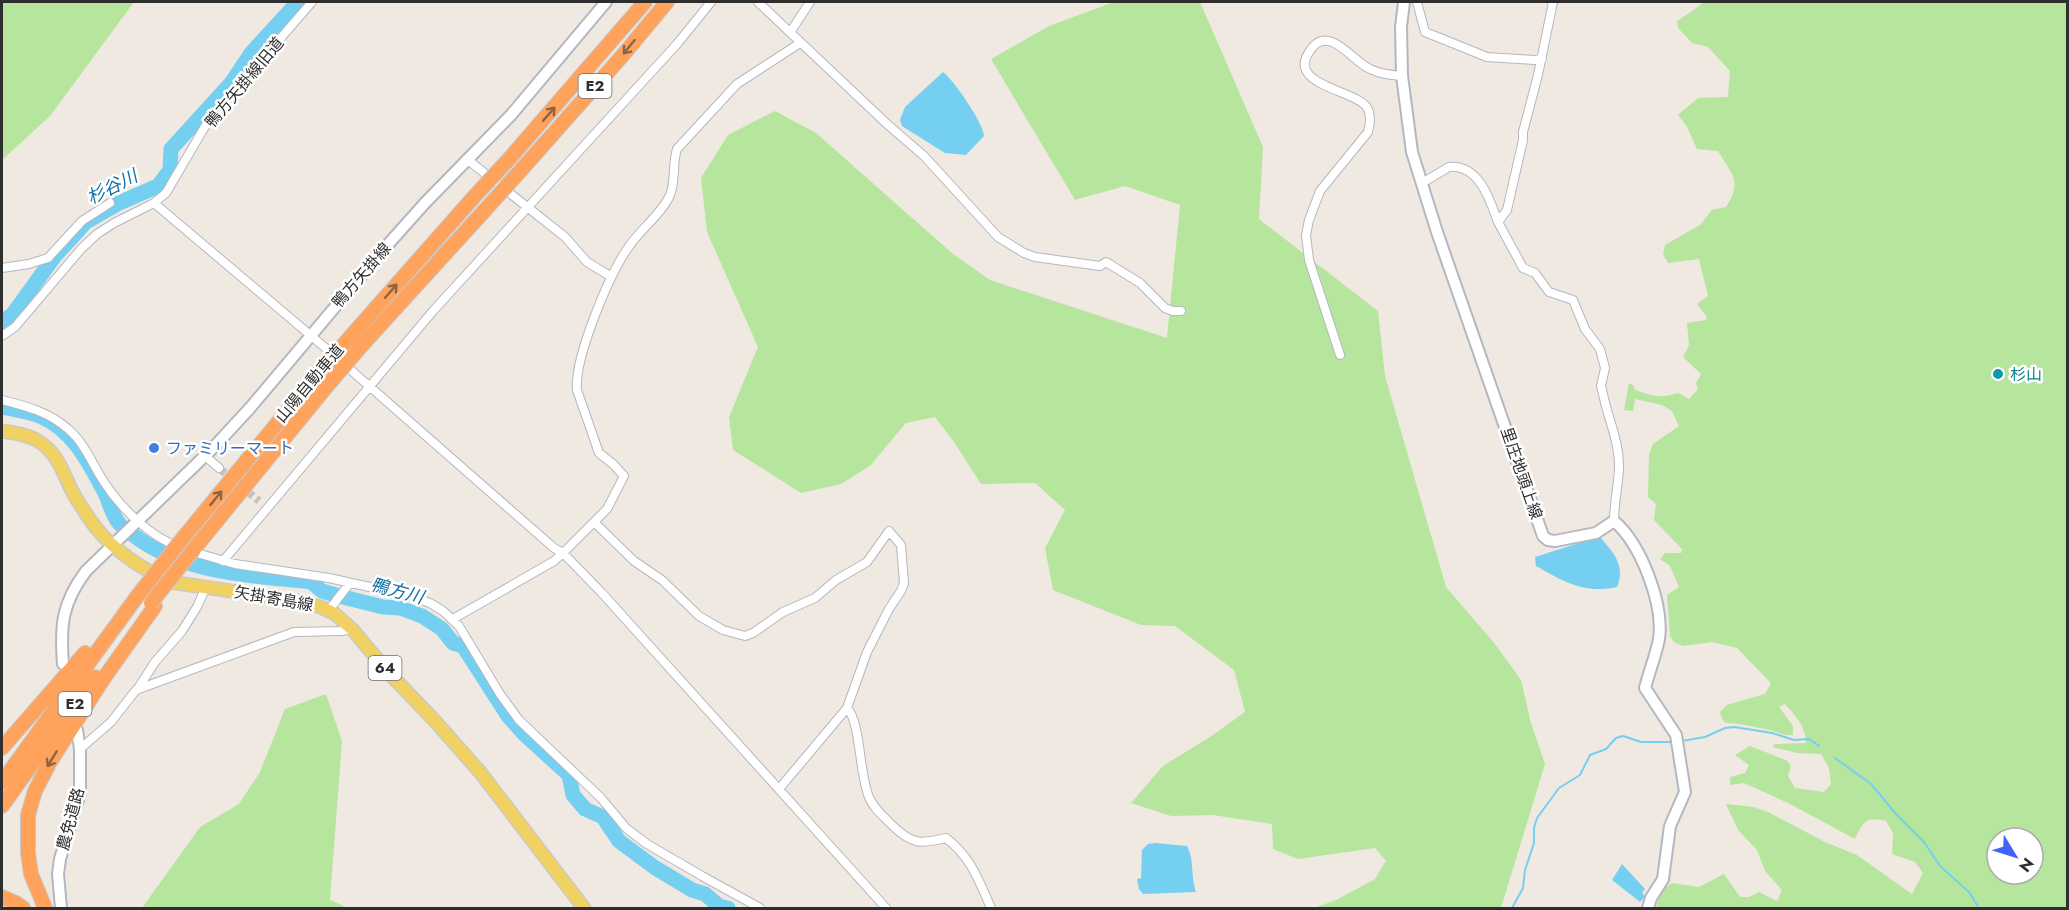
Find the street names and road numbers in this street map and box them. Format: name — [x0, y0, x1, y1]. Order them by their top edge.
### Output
street label: 鴨方矢掛線旧道 — [200, 32, 289, 133]
road number: E2 — [578, 74, 612, 98]
street label: 鴨方矢掛線 — [326, 238, 396, 313]
street label: 山陽自動車道 — [270, 339, 349, 427]
street label: 里庄地頭上線 — [1495, 424, 1548, 522]
street label: 矢掛寄島線 — [233, 580, 315, 617]
road number: 64 — [368, 656, 402, 680]
road number: E2 — [58, 692, 92, 716]
street label: 農免道路 — [51, 785, 90, 853]

